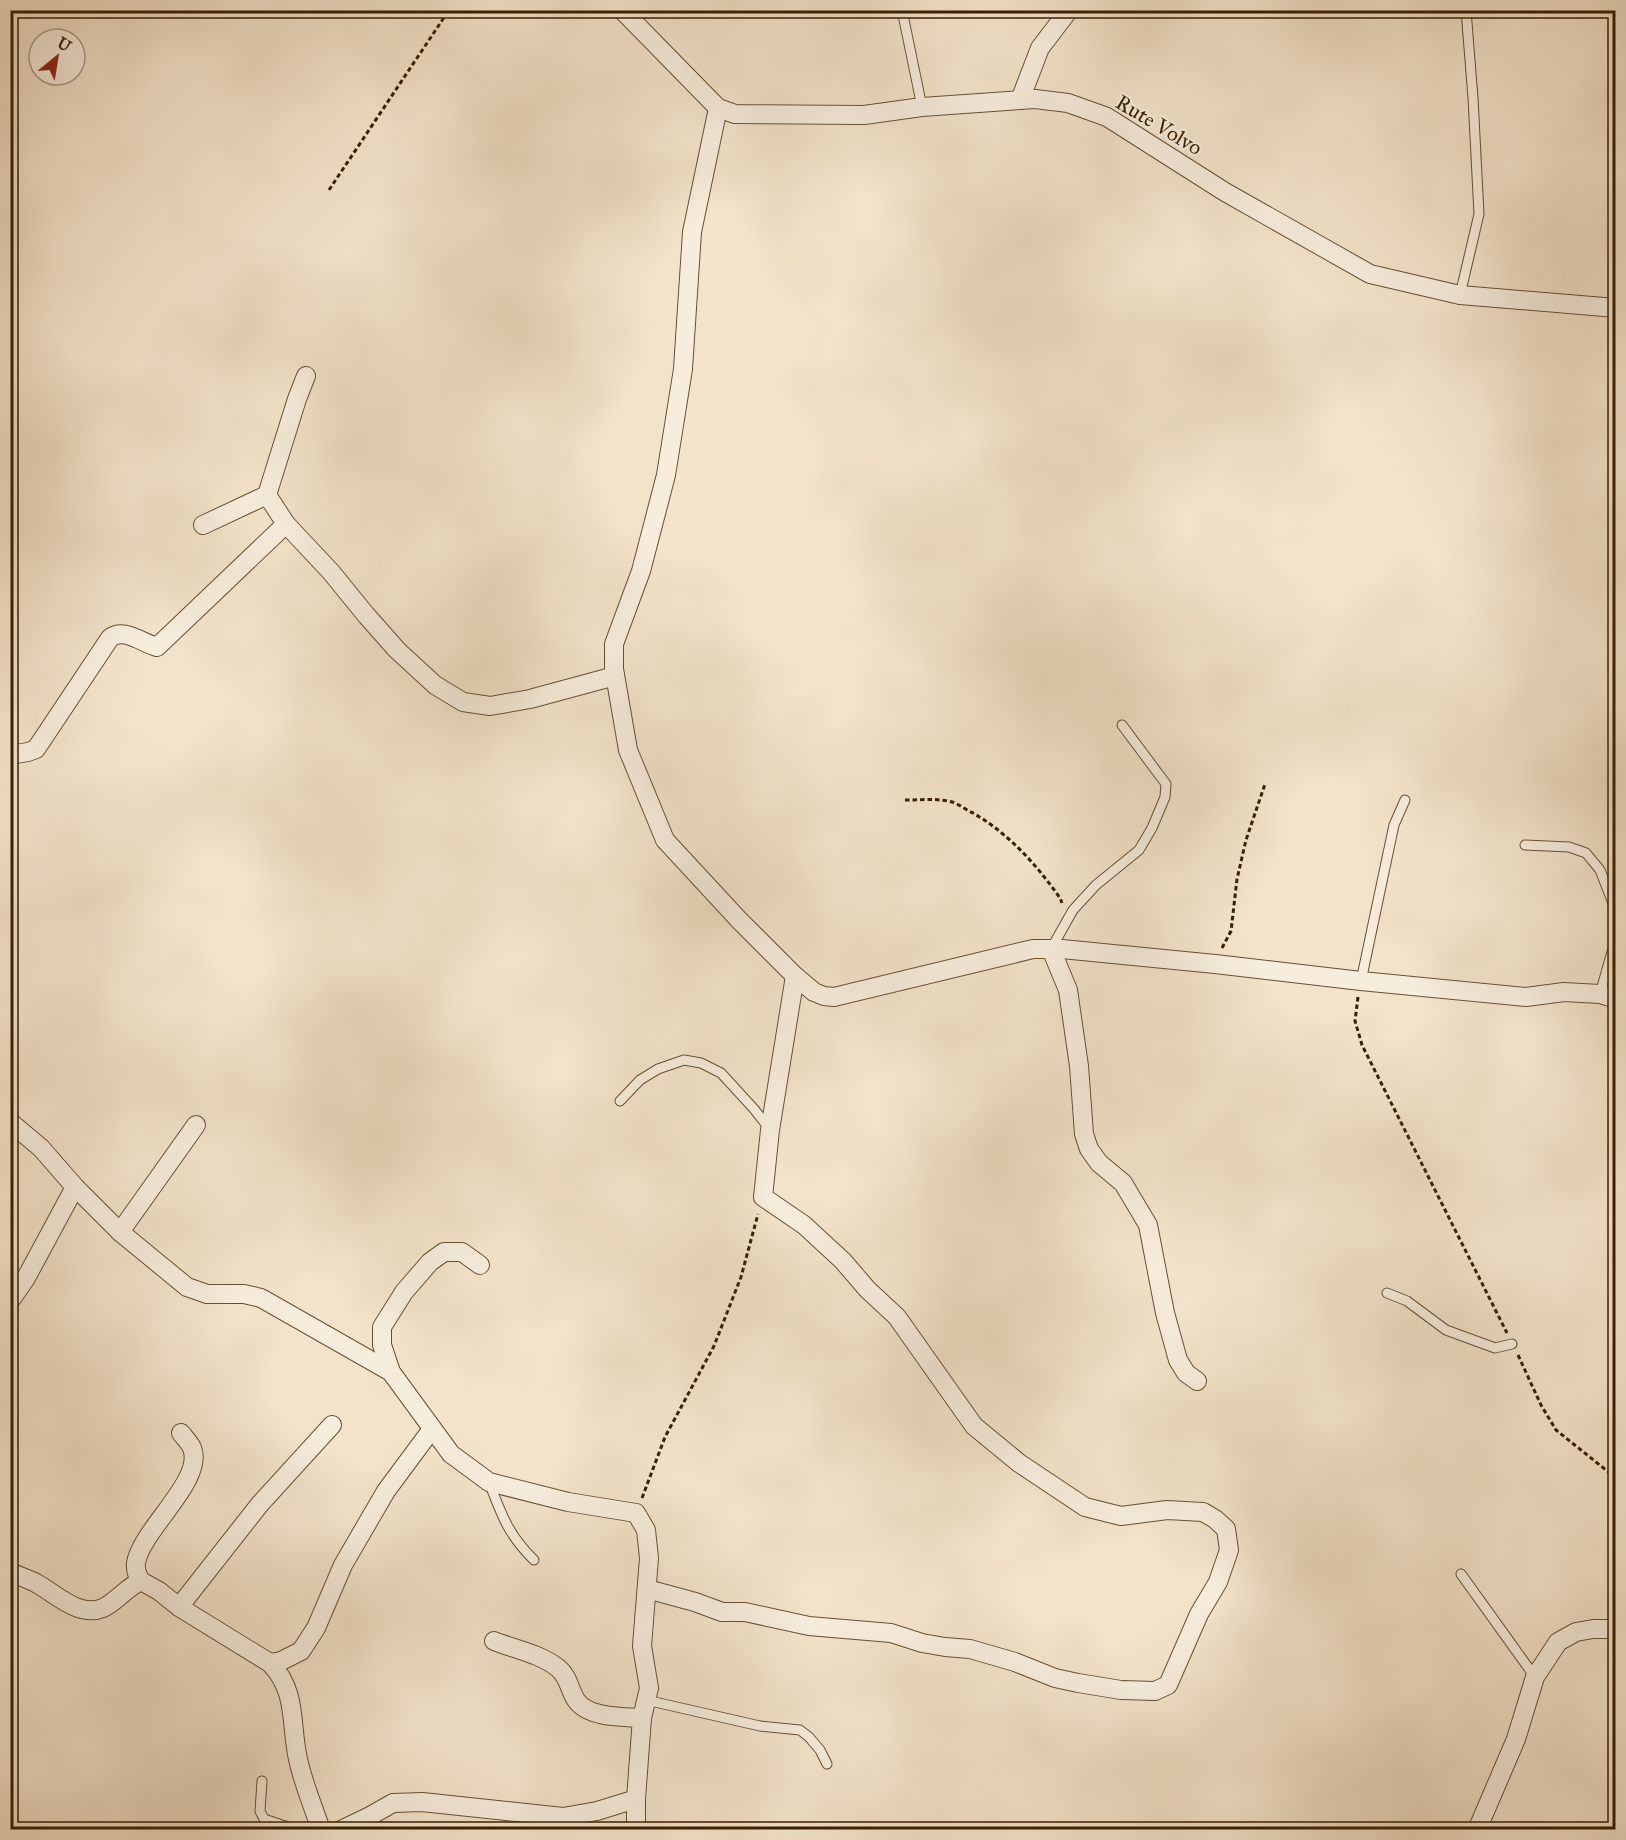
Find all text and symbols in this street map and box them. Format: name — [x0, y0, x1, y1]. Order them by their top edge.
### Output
north arrow — [27, 27, 87, 87]
text: U — [54, 33, 75, 56]
street label: Rute Volvo — [1111, 89, 1207, 161]

